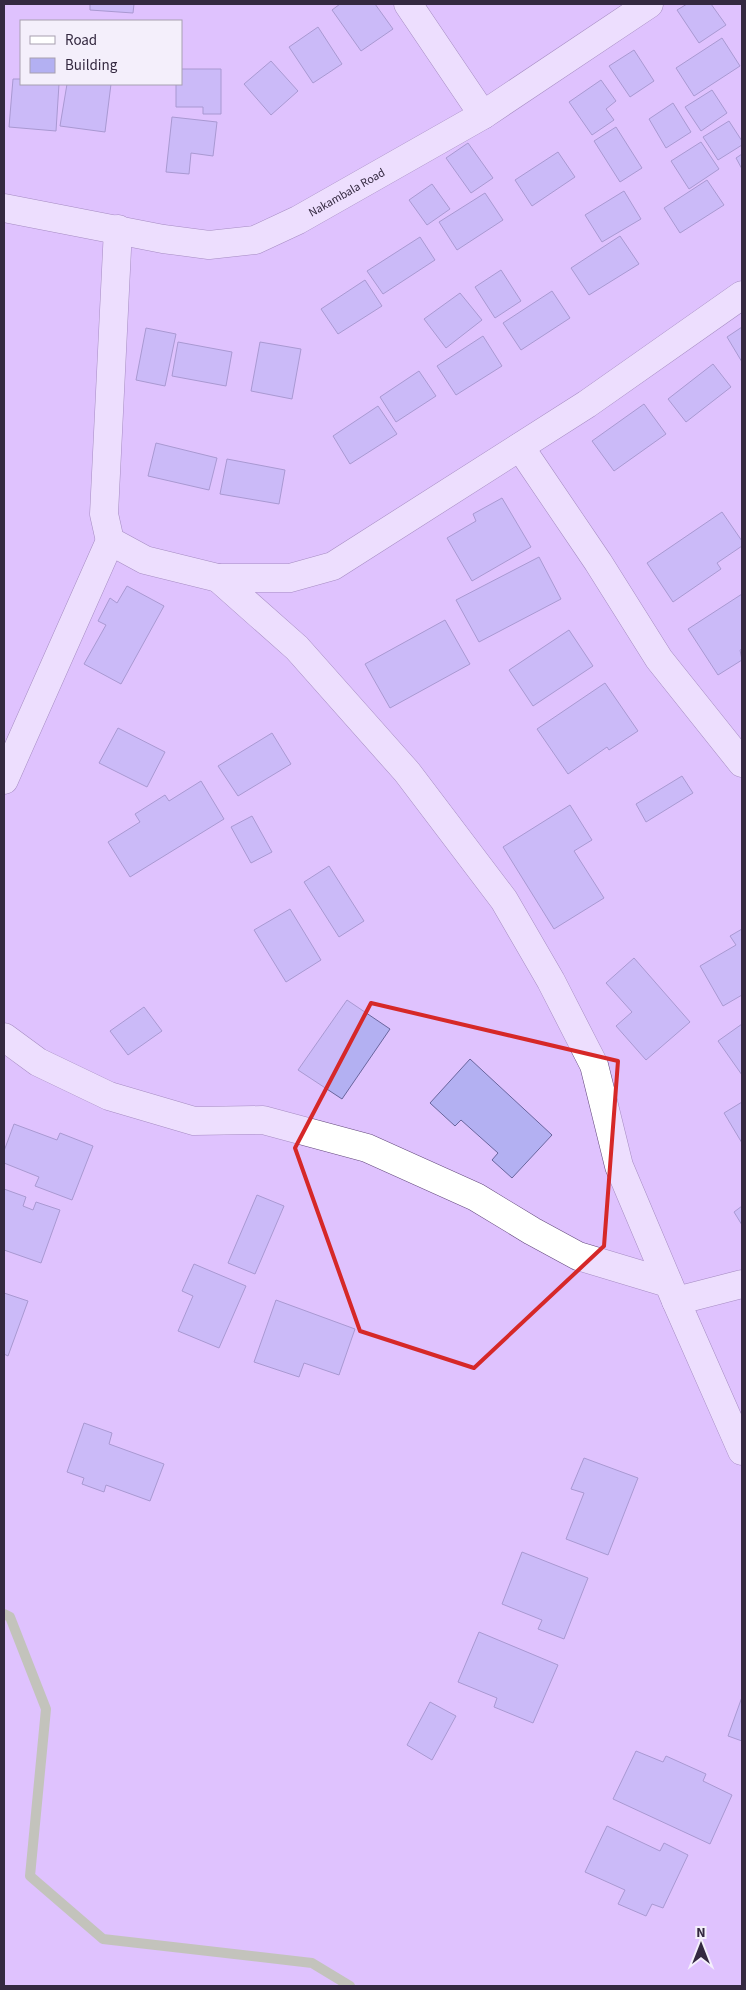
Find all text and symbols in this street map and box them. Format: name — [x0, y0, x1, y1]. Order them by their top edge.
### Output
legend — [20, 20, 182, 85]
text: Road — [65, 30, 97, 51]
text: Building — [65, 55, 118, 76]
street label: Nakambala Road — [305, 164, 388, 221]
north arrow — [676, 1920, 726, 1970]
text: N — [696, 1923, 706, 1943]

